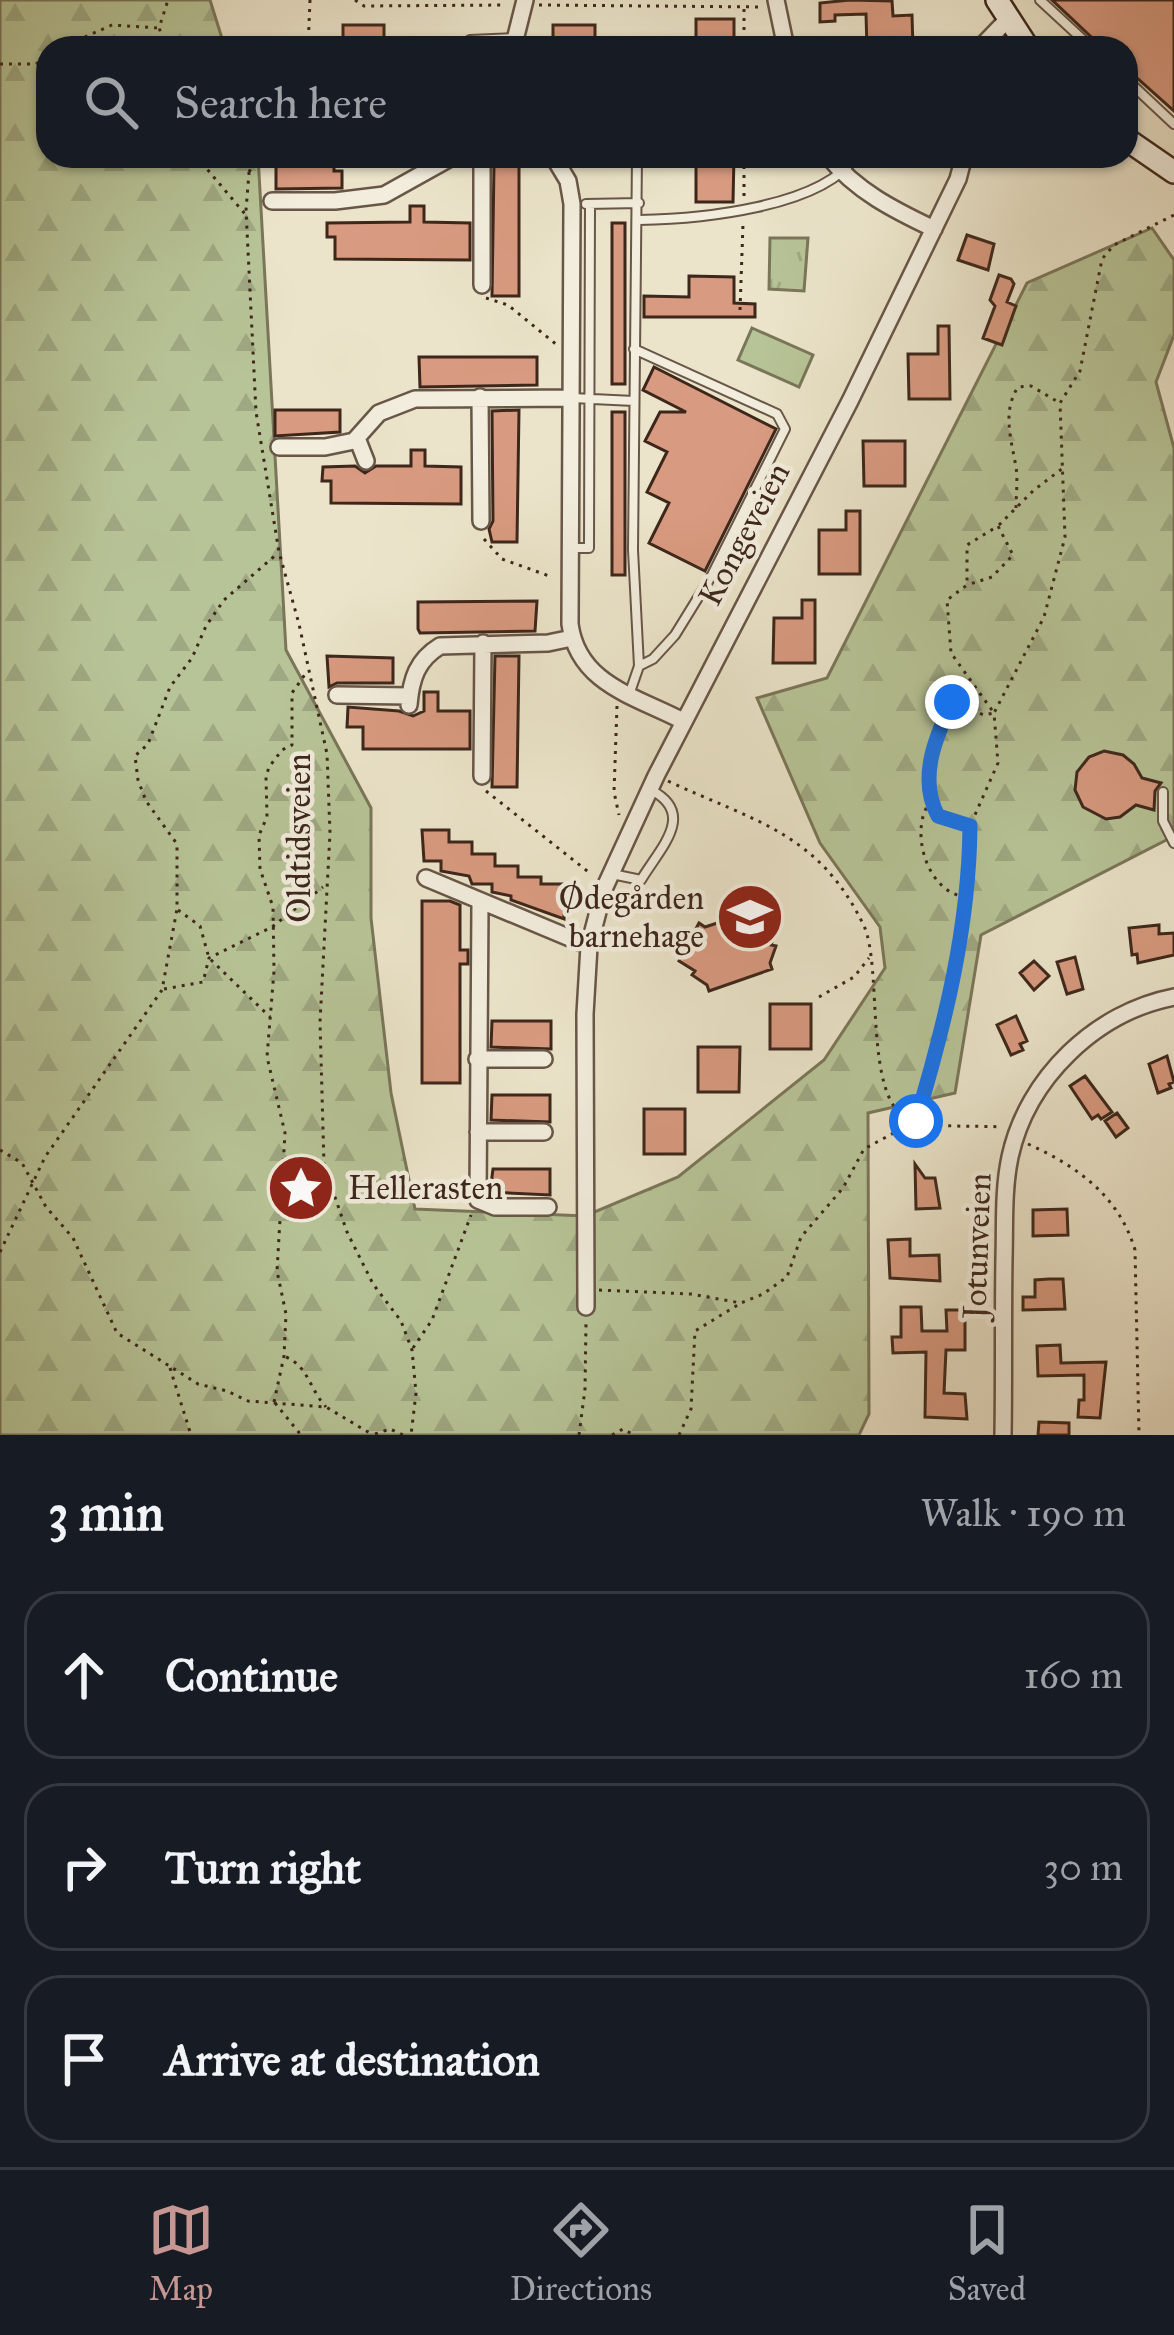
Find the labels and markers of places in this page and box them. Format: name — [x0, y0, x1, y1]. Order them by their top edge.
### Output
place label: Ødegården barnehage — [559, 878, 704, 956]
school or university icon: Ødegården barnehage — [715, 882, 785, 952]
place icon: Hellerasten — [266, 1153, 336, 1223]
place label: Hellerasten — [348, 1168, 503, 1208]

